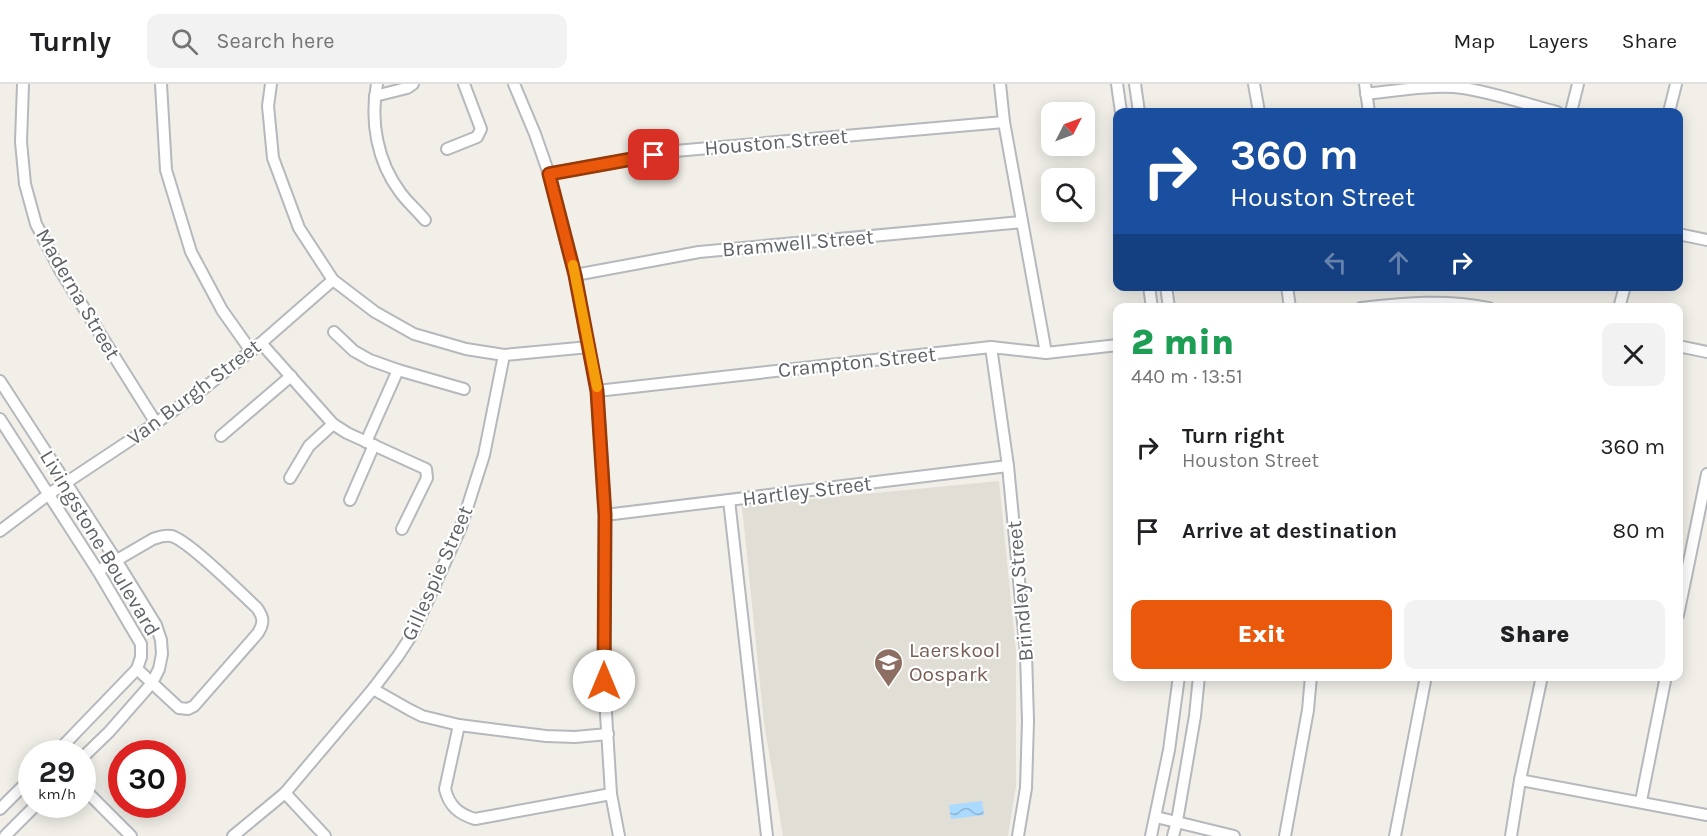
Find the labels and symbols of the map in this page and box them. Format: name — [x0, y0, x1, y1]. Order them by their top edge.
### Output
north arrow — [1041, 102, 1095, 156]
street label: Houston Street — [703, 124, 849, 160]
pin — [628, 129, 679, 180]
street label: Maderna Street — [31, 224, 125, 364]
street label: Bramwell Street — [721, 224, 875, 262]
street label: Van Burgh Street — [123, 334, 265, 450]
street label: Crampton Street — [777, 342, 937, 382]
street label: Livingstone Boulevard — [35, 446, 165, 640]
street label: Hartley Street — [741, 471, 873, 511]
street label: Gillespie Street — [396, 502, 478, 644]
street label: Brindley Street — [1002, 520, 1038, 662]
place label: Laerskool Oospark — [909, 638, 1000, 686]
school or university icon: Laerskool Oospark — [872, 646, 904, 688]
position arrow — [572, 649, 636, 713]
speed limit sign: 30 — [108, 740, 186, 818]

